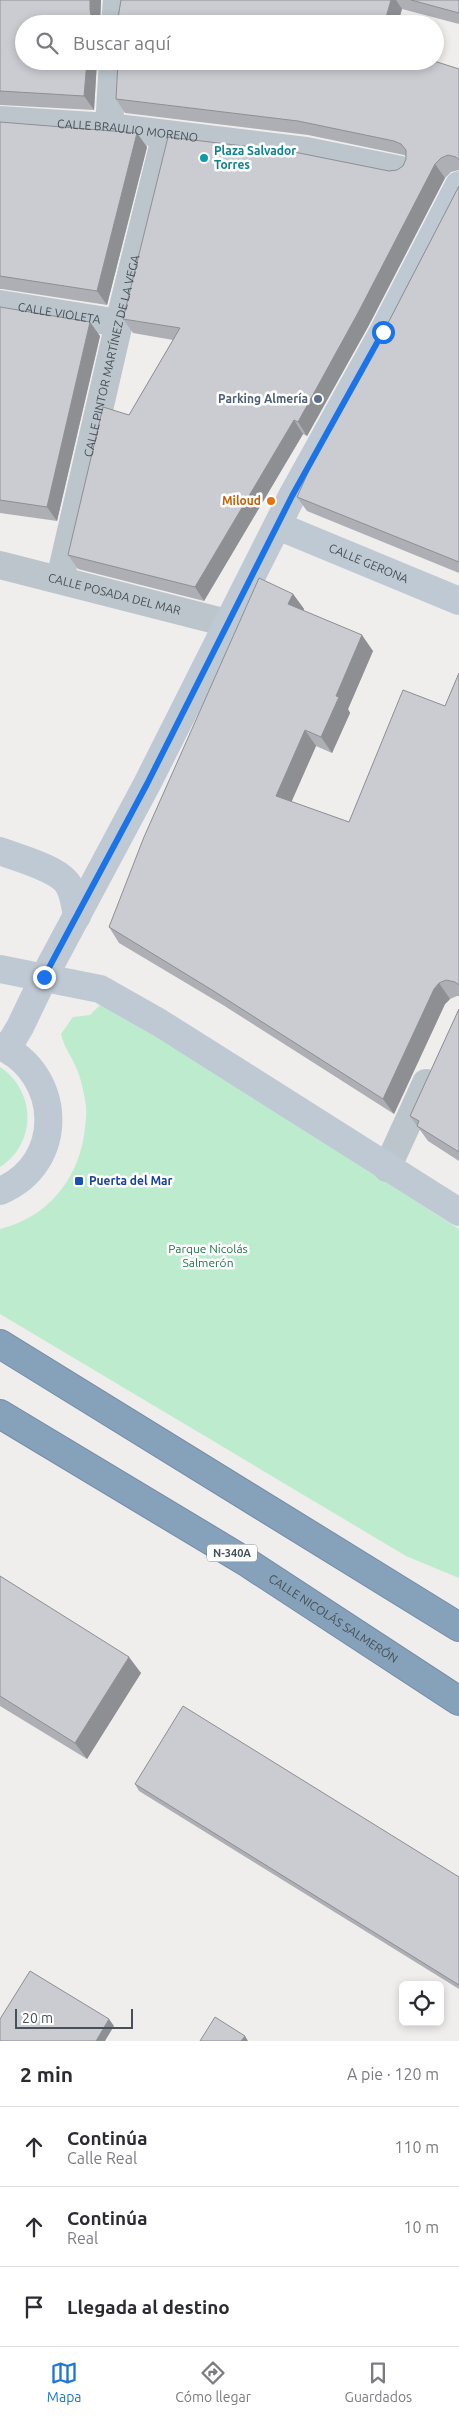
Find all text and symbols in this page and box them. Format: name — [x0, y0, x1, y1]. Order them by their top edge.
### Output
search box — [15, 15, 444, 70]
icon: search — [33, 29, 61, 57]
text: Buscar aquí — [73, 32, 171, 54]
street label: CALLE BRAULIO MORENO — [57, 117, 199, 144]
place label: Plaza Salvador Torres — [214, 144, 296, 171]
marker: Plaza Salvador Torres — [198, 152, 210, 164]
street label: CALLE PINTOR MARTÍNEZ DE LA VEGA — [81, 253, 142, 458]
street label: CALLE VIOLETA — [17, 300, 102, 326]
route start — [372, 321, 395, 344]
place label: Parking Almería — [218, 392, 308, 405]
marker: Parking Almería — [312, 393, 324, 405]
place label: Miloud — [222, 494, 261, 507]
marker: Miloud — [265, 495, 277, 507]
street label: CALLE GERONA — [327, 541, 411, 585]
street label: CALLE POSADA DEL MAR — [47, 571, 183, 617]
route end — [33, 966, 56, 989]
place label: Puerta del Mar — [89, 1174, 173, 1187]
marker: Puerta del Mar — [73, 1175, 85, 1187]
park label: Parque Nicolás Salmerón — [168, 1242, 248, 1269]
road number: N-340A — [207, 1545, 257, 1562]
street label: CALLE NICOLÁS SALMERÓN — [266, 1571, 400, 1665]
map controls — [399, 1981, 444, 2026]
button: locate — [399, 1981, 444, 2026]
scale bar — [15, 2006, 132, 2029]
text: 20 m — [22, 2010, 53, 2026]
text: 2 min — [20, 2062, 73, 2086]
text: A pie · 120 m — [347, 2065, 439, 2083]
text: Continúa — [67, 2127, 148, 2149]
icon: ahead — [20, 2133, 48, 2161]
text: 110 m — [394, 2138, 439, 2156]
text: Calle Real — [67, 2149, 137, 2167]
text: Continúa — [67, 2207, 148, 2229]
icon: ahead — [20, 2213, 48, 2241]
text: 10 m — [403, 2218, 439, 2236]
text: Real — [67, 2229, 98, 2247]
icon: arrive — [20, 2293, 48, 2321]
text: Llegada al destino — [67, 2296, 230, 2318]
tab: Mapa — [47, 2359, 82, 2405]
tab: Cómo llegar — [175, 2359, 251, 2405]
tab: Guardados — [345, 2359, 412, 2405]

